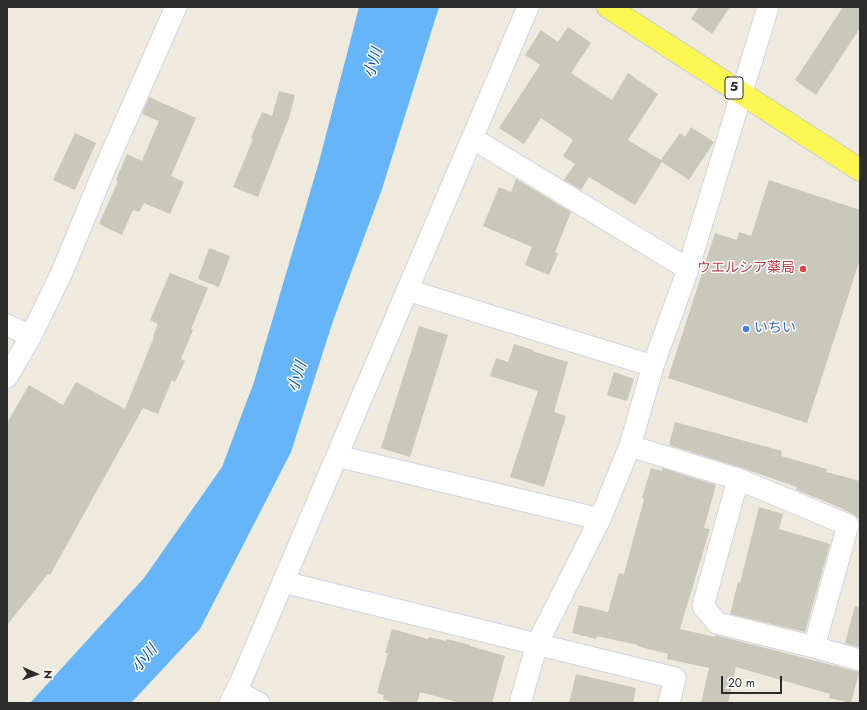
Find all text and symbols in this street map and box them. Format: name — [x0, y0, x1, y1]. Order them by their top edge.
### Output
water label: 小川 — [361, 46, 387, 80]
road number: 5 — [725, 77, 743, 99]
place label: ウエルシア薬局 — [697, 261, 795, 277]
marker: ウエルシア薬局 — [798, 264, 808, 274]
place label: いちい — [754, 321, 796, 337]
marker: いちい — [741, 324, 751, 334]
water label: 小川 — [285, 360, 311, 394]
water label: 小川 — [128, 642, 162, 676]
north arrow — [16, 654, 56, 694]
scale bar — [723, 668, 784, 694]
text: N — [40, 670, 56, 679]
text: 20 m — [728, 674, 755, 692]

